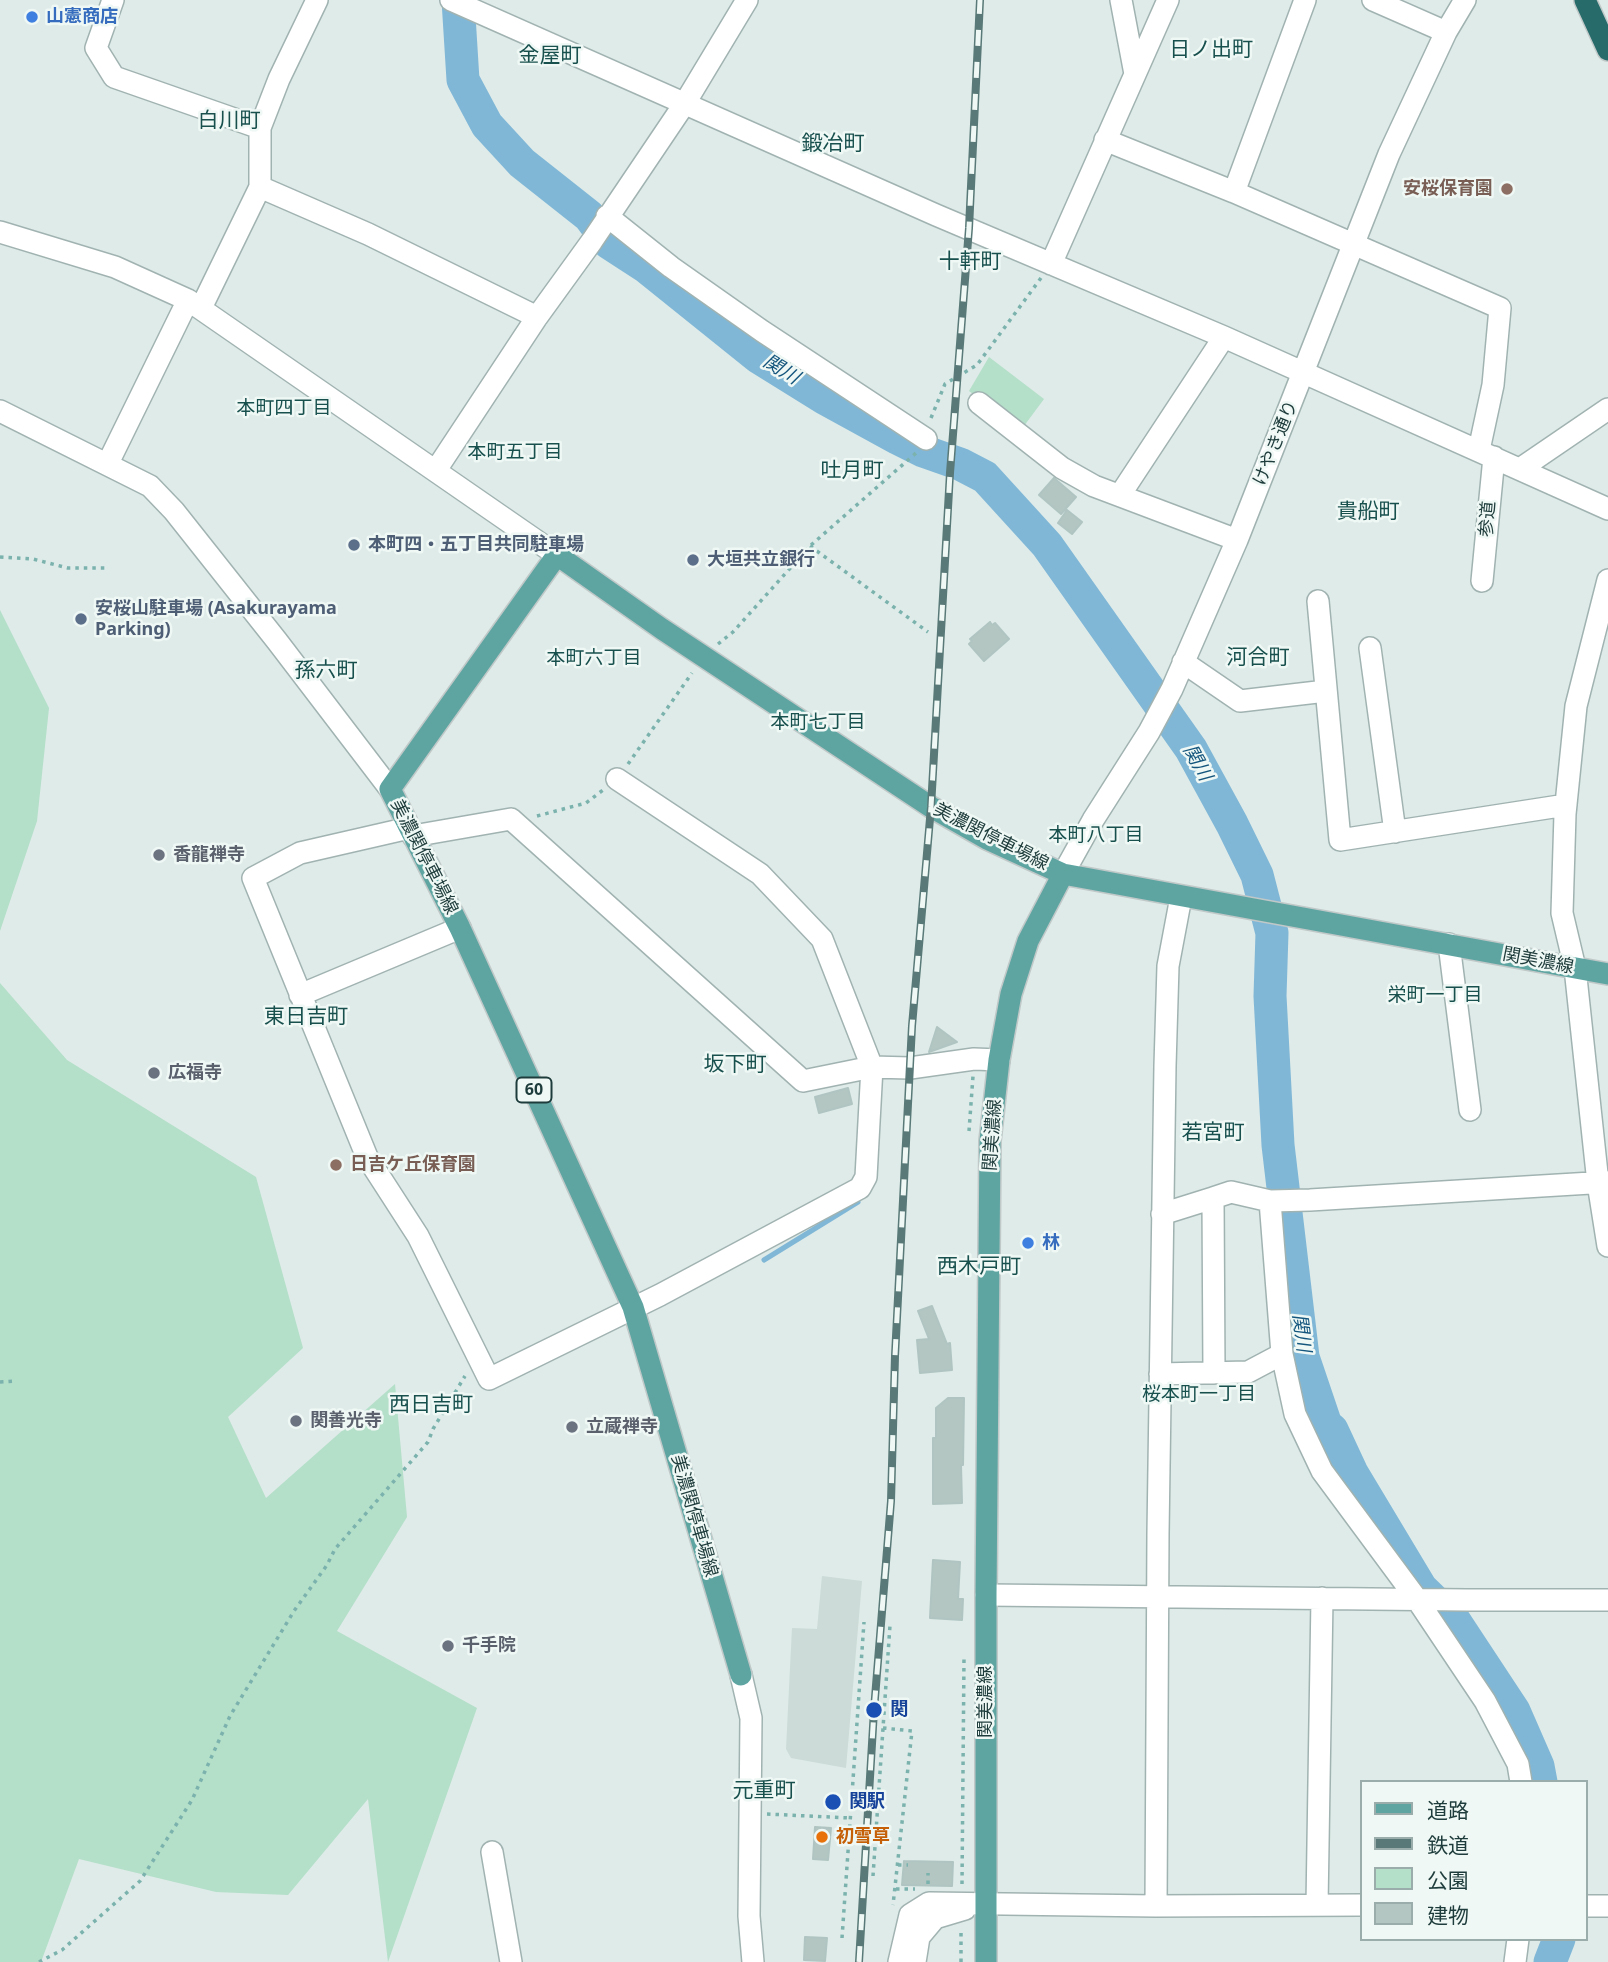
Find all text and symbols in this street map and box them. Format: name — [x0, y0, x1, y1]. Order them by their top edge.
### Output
place label: 山憲商店 — [46, 6, 118, 28]
marker: 山憲商店 — [24, 9, 40, 25]
district label: 日ノ出町 — [1169, 37, 1253, 63]
district label: 金屋町 — [519, 43, 581, 69]
district label: 白川町 — [198, 108, 260, 134]
district label: 鍛冶町 — [802, 131, 864, 157]
place label: 安桜保育園 — [1403, 178, 1493, 200]
marker: 安桜保育園 — [1499, 181, 1515, 197]
district label: 十軒町 — [939, 249, 1001, 275]
water label: 関川 — [759, 350, 803, 390]
street label: けやき通り — [1249, 397, 1303, 489]
district label: 本町四丁目 — [237, 398, 331, 420]
district label: 本町五丁目 — [468, 442, 562, 464]
district label: 吐月町 — [821, 458, 883, 484]
district label: 貴船町 — [1337, 499, 1399, 525]
street label: 参道 — [1476, 500, 1500, 538]
place label: 本町四・五丁目共同駐車場 — [368, 534, 584, 556]
marker: 本町四・五丁目共同駐車場 — [346, 537, 362, 553]
place label: 大垣共立銀行 — [707, 549, 815, 571]
marker: 大垣共立銀行 — [685, 552, 701, 568]
place label: 安桜山駐車場 (Asakurayama Parking) — [95, 598, 337, 640]
marker: 安桜山駐車場 (Asakurayama Parking) — [73, 611, 89, 627]
district label: 河合町 — [1227, 645, 1289, 671]
district label: 本町六丁目 — [547, 648, 641, 670]
district label: 孫六町 — [295, 658, 357, 684]
district label: 本町七丁目 — [771, 712, 865, 734]
water label: 関川 — [1178, 741, 1216, 785]
street label: 美濃関停車場線 — [386, 796, 462, 918]
street label: 美濃関停車場線 — [930, 799, 1052, 875]
district label: 本町八丁目 — [1049, 825, 1143, 847]
place label: 香龍禅寺 — [173, 844, 245, 866]
marker: 香龍禅寺 — [151, 847, 167, 863]
street label: 関美濃線 — [1501, 944, 1575, 978]
district label: 栄町一丁目 — [1388, 985, 1482, 1007]
district label: 東日吉町 — [264, 1004, 348, 1030]
district label: 坂下町 — [704, 1052, 766, 1078]
place label: 広福寺 — [168, 1062, 222, 1084]
marker: 広福寺 — [146, 1065, 162, 1081]
road number: 60 — [516, 1078, 552, 1102]
street label: 関美濃線 — [980, 1098, 1006, 1172]
district label: 若宮町 — [1182, 1120, 1244, 1146]
place label: 日吉ケ丘保育園 — [350, 1154, 476, 1176]
marker: 日吉ケ丘保育園 — [328, 1157, 344, 1173]
place label: 林 — [1042, 1232, 1060, 1254]
marker: 林 — [1020, 1235, 1036, 1251]
district label: 西木戸町 — [937, 1254, 1021, 1280]
water label: 関川 — [1287, 1313, 1315, 1353]
district label: 桜本町一丁目 — [1142, 1384, 1256, 1406]
district label: 西日吉町 — [389, 1392, 473, 1418]
place label: 関善光寺 — [310, 1410, 382, 1432]
marker: 関善光寺 — [288, 1413, 304, 1429]
place label: 立蔵禅寺 — [586, 1416, 658, 1438]
marker: 立蔵禅寺 — [564, 1419, 580, 1435]
street label: 美濃関停車場線 — [666, 1452, 722, 1580]
place label: 千手院 — [462, 1635, 516, 1657]
marker: 千手院 — [440, 1638, 456, 1654]
street label: 関美濃線 — [975, 1666, 997, 1738]
place label: 関 — [890, 1699, 908, 1721]
marker: 関 — [864, 1700, 884, 1720]
district label: 元重町 — [733, 1778, 795, 1804]
legend — [1360, 1780, 1587, 1941]
place label: 関駅 — [849, 1791, 885, 1813]
marker: 関駅 — [823, 1792, 843, 1812]
text: 道路 — [1427, 1796, 1469, 1824]
place label: 初雪草 — [836, 1826, 890, 1848]
marker: 初雪草 — [814, 1829, 830, 1845]
text: 鉄道 — [1427, 1831, 1469, 1859]
text: 公園 — [1427, 1866, 1469, 1894]
text: 建物 — [1427, 1901, 1469, 1929]

